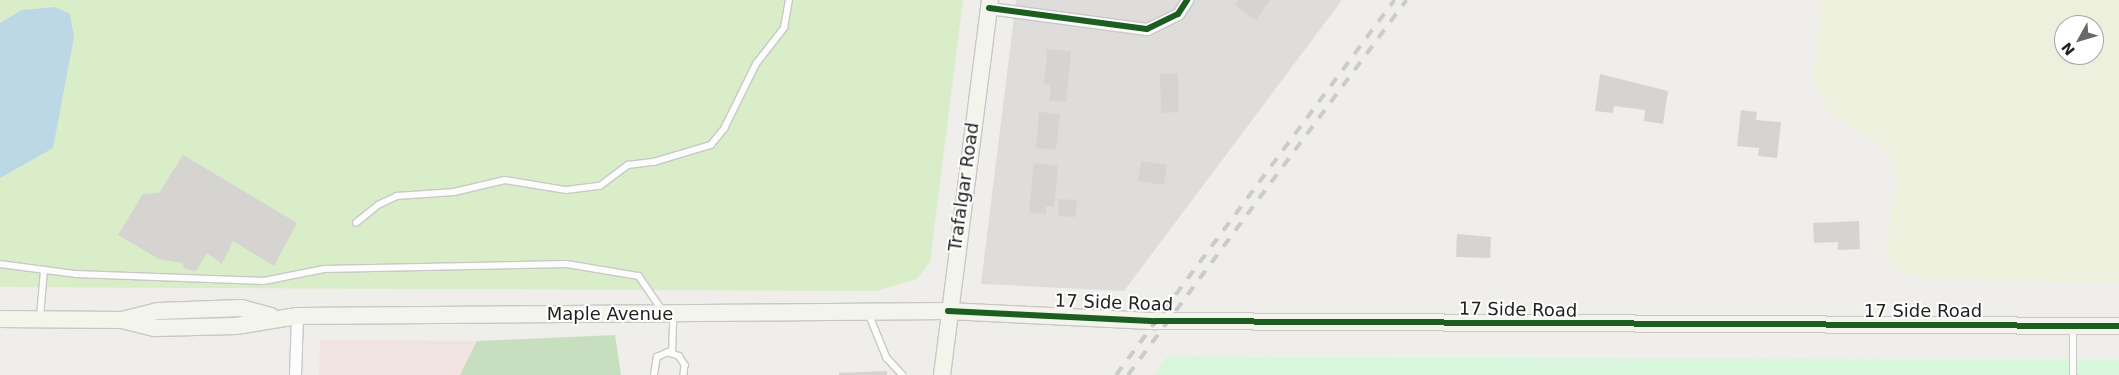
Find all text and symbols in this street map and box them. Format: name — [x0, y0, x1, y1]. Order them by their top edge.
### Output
north arrow — [2054, 15, 2104, 65]
text: N — [2058, 39, 2078, 58]
street label: Trafalgar Road — [944, 121, 984, 253]
street label: 17 Side Road — [1054, 290, 1174, 316]
street label: 17 Side Road — [1459, 298, 1577, 322]
street label: 17 Side Road — [1864, 300, 1982, 322]
street label: Maple Avenue — [547, 303, 673, 325]

